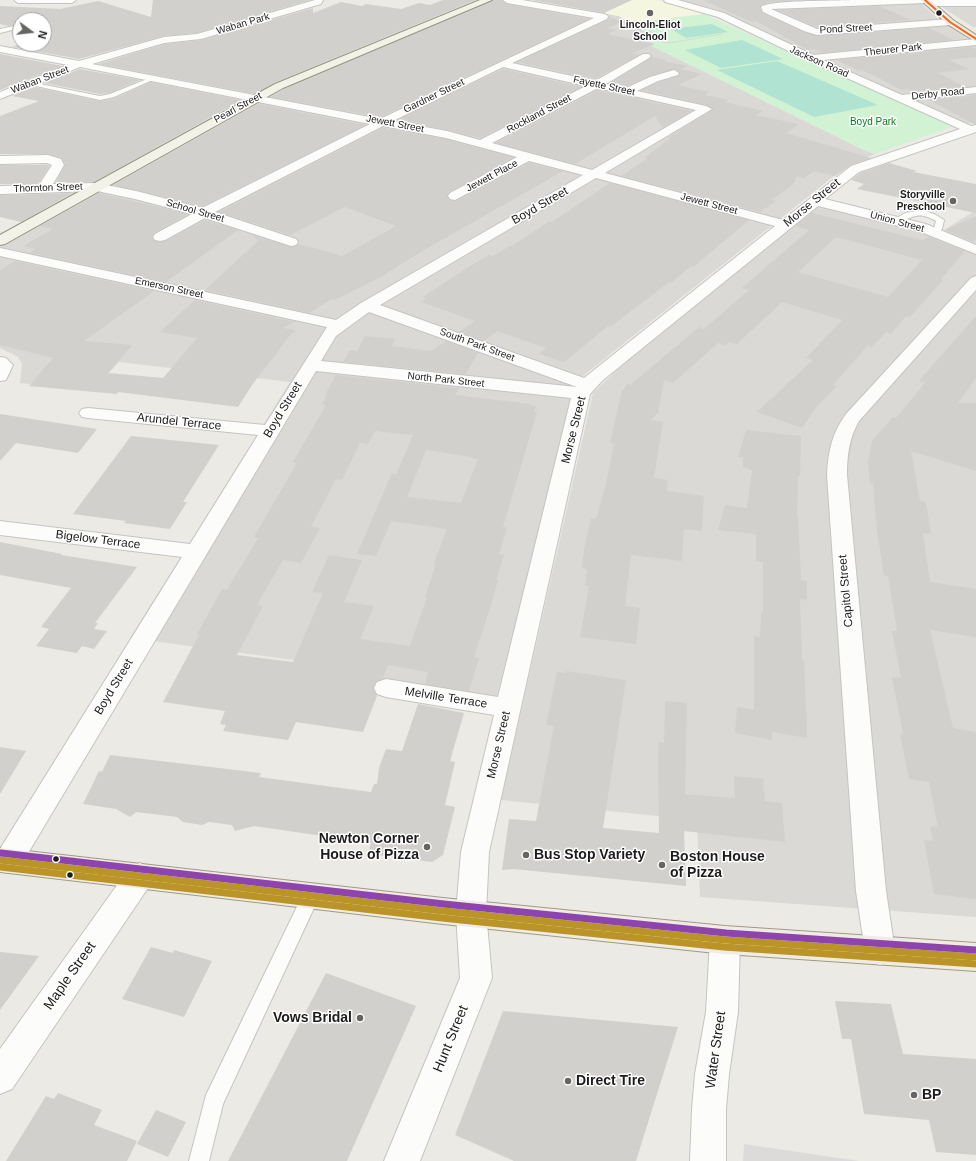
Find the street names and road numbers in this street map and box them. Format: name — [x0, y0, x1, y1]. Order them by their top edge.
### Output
street label: Waban Park — [215, 11, 271, 37]
street label: Pond Street — [819, 22, 873, 36]
street label: Theurer Park — [863, 41, 923, 59]
street label: Jackson Road — [788, 44, 850, 80]
street label: Waban Street — [9, 64, 71, 96]
street label: Fayette Street — [572, 74, 636, 98]
street label: Gardner Street — [402, 76, 466, 116]
street label: Derby Road — [911, 85, 965, 103]
street label: Pearl Street — [212, 90, 264, 126]
street label: Rockland Street — [505, 92, 573, 136]
street label: Jewett Street — [365, 113, 425, 135]
street label: Jewett Place — [464, 157, 520, 195]
street label: Morse Street — [781, 176, 843, 230]
street label: Thornton Street — [13, 181, 83, 195]
street label: Boyd Street — [509, 184, 571, 228]
street label: Jewett Street — [679, 191, 739, 217]
street label: School Street — [164, 197, 226, 225]
street label: Union Street — [869, 209, 925, 235]
street label: Emerson Street — [134, 275, 204, 301]
street label: South Park Street — [438, 326, 516, 364]
street label: North Park Street — [407, 370, 485, 390]
street label: Boyd Street — [261, 379, 305, 441]
street label: Morse Street — [559, 395, 589, 465]
street label: Arundel Terrace — [136, 410, 222, 434]
street label: Bigelow Terrace — [55, 528, 141, 552]
street label: Capitol Street — [836, 554, 856, 628]
street label: Boyd Street — [92, 656, 136, 718]
street label: Melville Terrace — [404, 684, 488, 712]
street label: Morse Street — [484, 710, 514, 780]
street label: Maple Street — [40, 939, 100, 1013]
street label: Hunt Street — [430, 1003, 472, 1075]
street label: Water Street — [702, 1010, 730, 1090]

